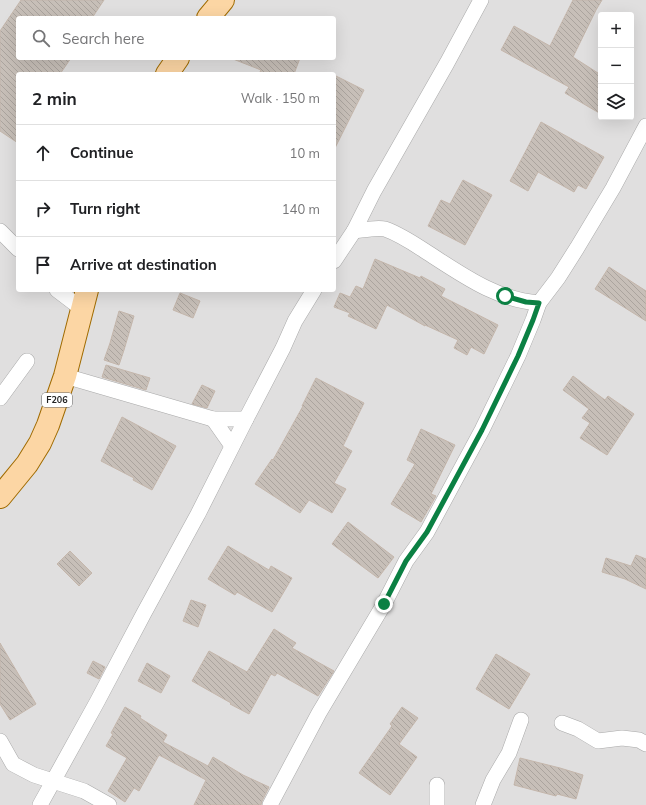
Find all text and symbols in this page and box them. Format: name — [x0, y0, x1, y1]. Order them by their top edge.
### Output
map controls — [598, 12, 634, 120]
button: + — [598, 12, 634, 48]
search box — [16, 16, 336, 60]
icon: search — [30, 27, 52, 49]
text: Search here — [62, 29, 144, 48]
button: − — [598, 48, 634, 84]
button: layers — [598, 84, 634, 120]
text: 2 min — [32, 88, 77, 109]
text: Walk · 150 m — [241, 90, 320, 106]
icon: ahead — [32, 142, 54, 164]
text: Continue — [70, 143, 133, 162]
text: 10 m — [290, 145, 320, 161]
icon: right — [32, 198, 54, 220]
text: Turn right — [70, 199, 140, 218]
text: 140 m — [282, 201, 320, 217]
icon: arrive — [32, 254, 54, 276]
text: Arrive at destination — [70, 255, 217, 274]
route start — [496, 287, 514, 305]
road number: F206 — [42, 393, 72, 407]
route end — [375, 595, 393, 613]

